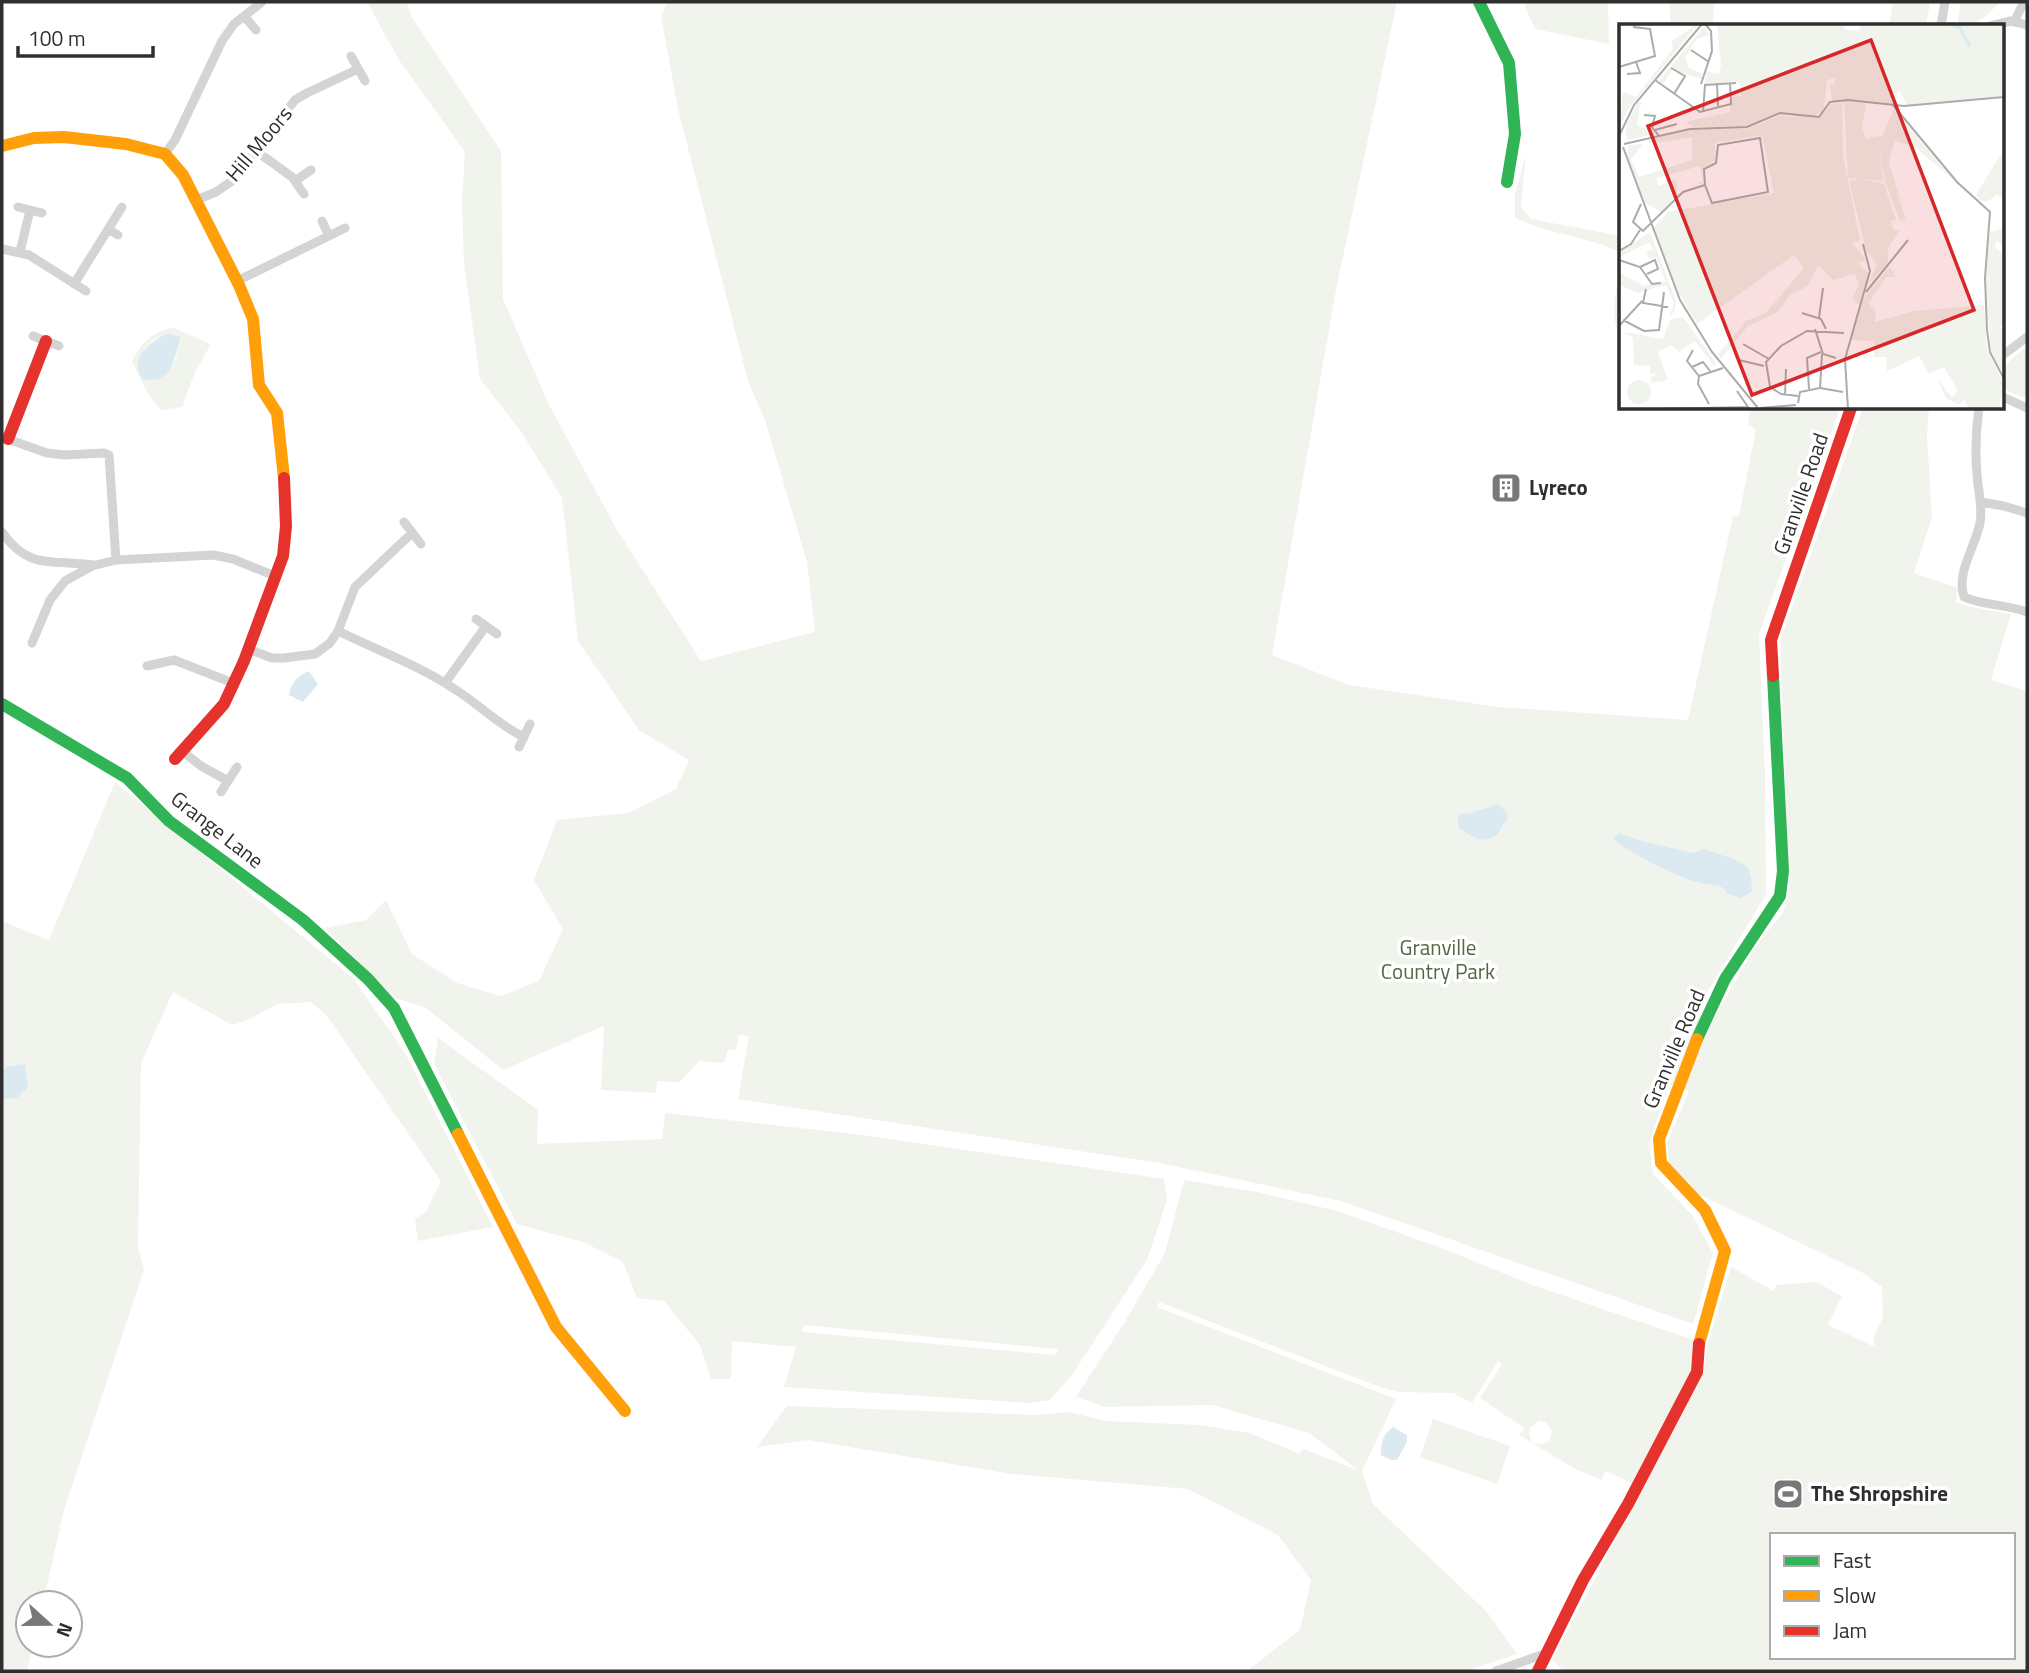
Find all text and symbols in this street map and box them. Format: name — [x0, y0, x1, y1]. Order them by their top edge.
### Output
scale bar — [18, 14, 152, 58]
text: 100 m — [28, 22, 85, 54]
inset map — [1619, 24, 2004, 410]
street label: Hill Moors — [217, 99, 299, 188]
street label: Granville Road — [1764, 428, 1836, 559]
building icon: Lyreco — [1489, 471, 1523, 505]
place label: Lyreco — [1529, 471, 1588, 503]
street label: Grange Lane — [164, 783, 271, 876]
park label: Granville Country Park — [1381, 931, 1495, 987]
street label: Granville Road — [1634, 984, 1713, 1113]
sports icon: The Shropshire — [1771, 1477, 1805, 1511]
place label: The Shropshire — [1811, 1477, 1948, 1509]
legend — [1770, 1533, 2015, 1659]
text: Fast — [1833, 1544, 1872, 1576]
text: Slow — [1833, 1579, 1876, 1611]
north arrow — [14, 1589, 84, 1659]
text: Jam — [1833, 1614, 1867, 1646]
text: N — [49, 1619, 81, 1642]

